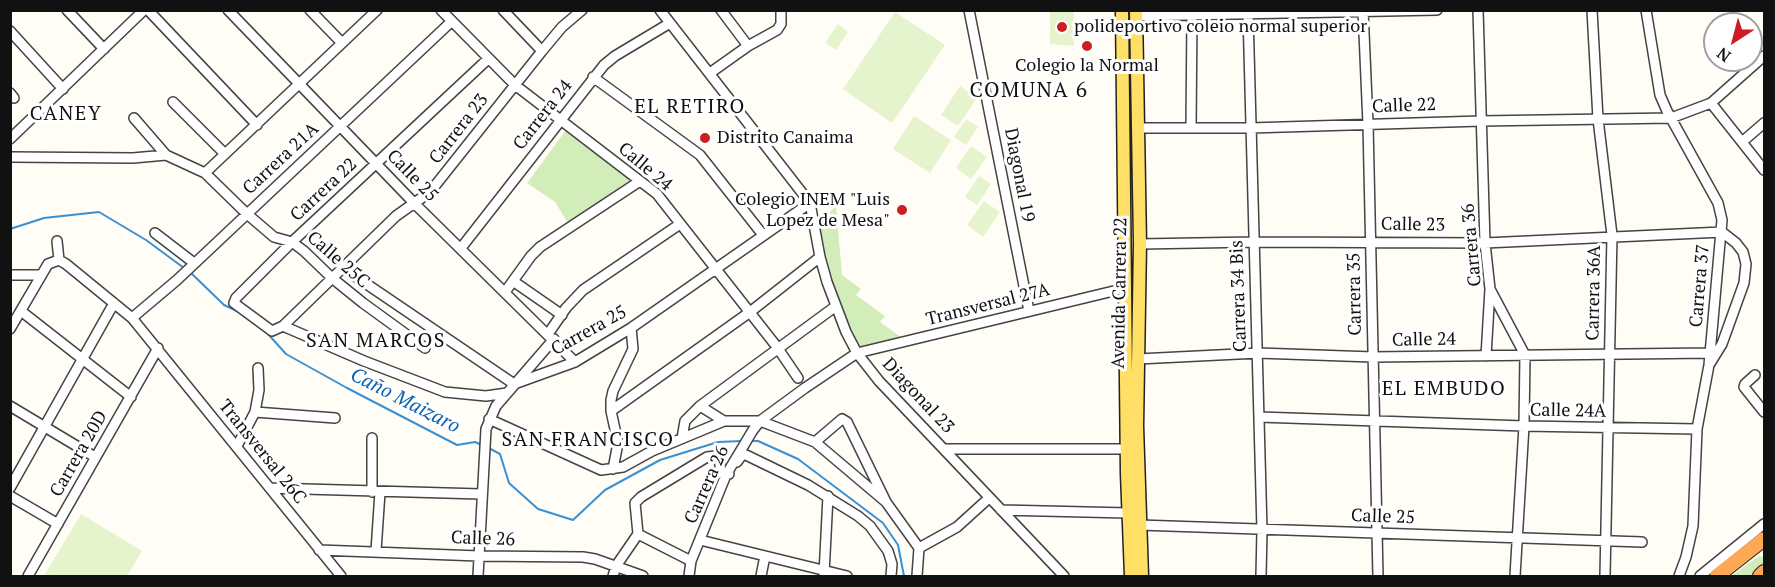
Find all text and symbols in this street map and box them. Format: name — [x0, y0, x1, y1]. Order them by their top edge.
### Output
north arrow — [1703, 12, 1763, 72]
place label: polideportivo coleio normal superior — [1074, 16, 1367, 38]
marker: polideportivo coleio normal superior — [1055, 20, 1069, 34]
marker: Colegio la Normal — [1080, 39, 1094, 53]
text: N — [1712, 42, 1735, 67]
place label: Colegio la Normal — [1015, 55, 1159, 77]
street label: Carrera 24 — [509, 76, 577, 154]
district label: COMUNA 6 — [970, 78, 1088, 104]
street label: Carrera 23 — [425, 90, 493, 168]
street label: Calle 22 — [1372, 94, 1436, 118]
district label: EL RETIRO — [634, 95, 746, 119]
district label: CANEY — [30, 102, 102, 126]
street label: Carrera 21A — [239, 119, 323, 199]
street label: Diagonal 19 — [999, 126, 1039, 224]
place label: Distrito Canaima — [717, 127, 853, 149]
marker: Distrito Canaima — [698, 131, 712, 145]
street label: Calle 24 — [613, 138, 677, 196]
street label: Calle 25 — [382, 145, 442, 207]
street label: Carrera 22 — [286, 154, 362, 226]
place label: Colegio INEM "Luis Lopez de Mesa" — [735, 189, 890, 232]
marker: Colegio INEM "Luis Lopez de Mesa" — [895, 203, 909, 217]
street label: Carrera 36 — [1458, 203, 1486, 287]
street label: Calle 23 — [1381, 214, 1445, 236]
street label: Avenida Carrera 22 — [1108, 217, 1132, 369]
street label: Calle 25C — [302, 227, 374, 293]
street label: Carrera 34 Bis — [1226, 240, 1252, 352]
street label: Carrera 37 — [1686, 244, 1714, 328]
street label: Carrera 36A — [1582, 245, 1606, 341]
street label: Carrera 35 — [1343, 252, 1367, 336]
street label: Transversal 27A — [924, 279, 1052, 331]
street label: Carrera 25 — [547, 301, 631, 361]
district label: SAN MARCOS — [306, 329, 446, 353]
street label: Calle 24 — [1392, 329, 1456, 351]
street label: Diagonal 23 — [878, 354, 958, 438]
water label: Caño Maizaro — [346, 363, 464, 439]
district label: EL EMBUDO — [1382, 377, 1506, 401]
street label: Transversal 26C — [214, 396, 310, 508]
street label: Calle 24A — [1530, 400, 1606, 422]
street label: Carrera 20D — [46, 407, 112, 501]
district label: SAN FRANCISCO — [501, 428, 675, 452]
street label: Carrera 26 — [680, 443, 734, 527]
street label: Calle 25 — [1351, 505, 1415, 529]
street label: Calle 26 — [451, 527, 515, 551]

